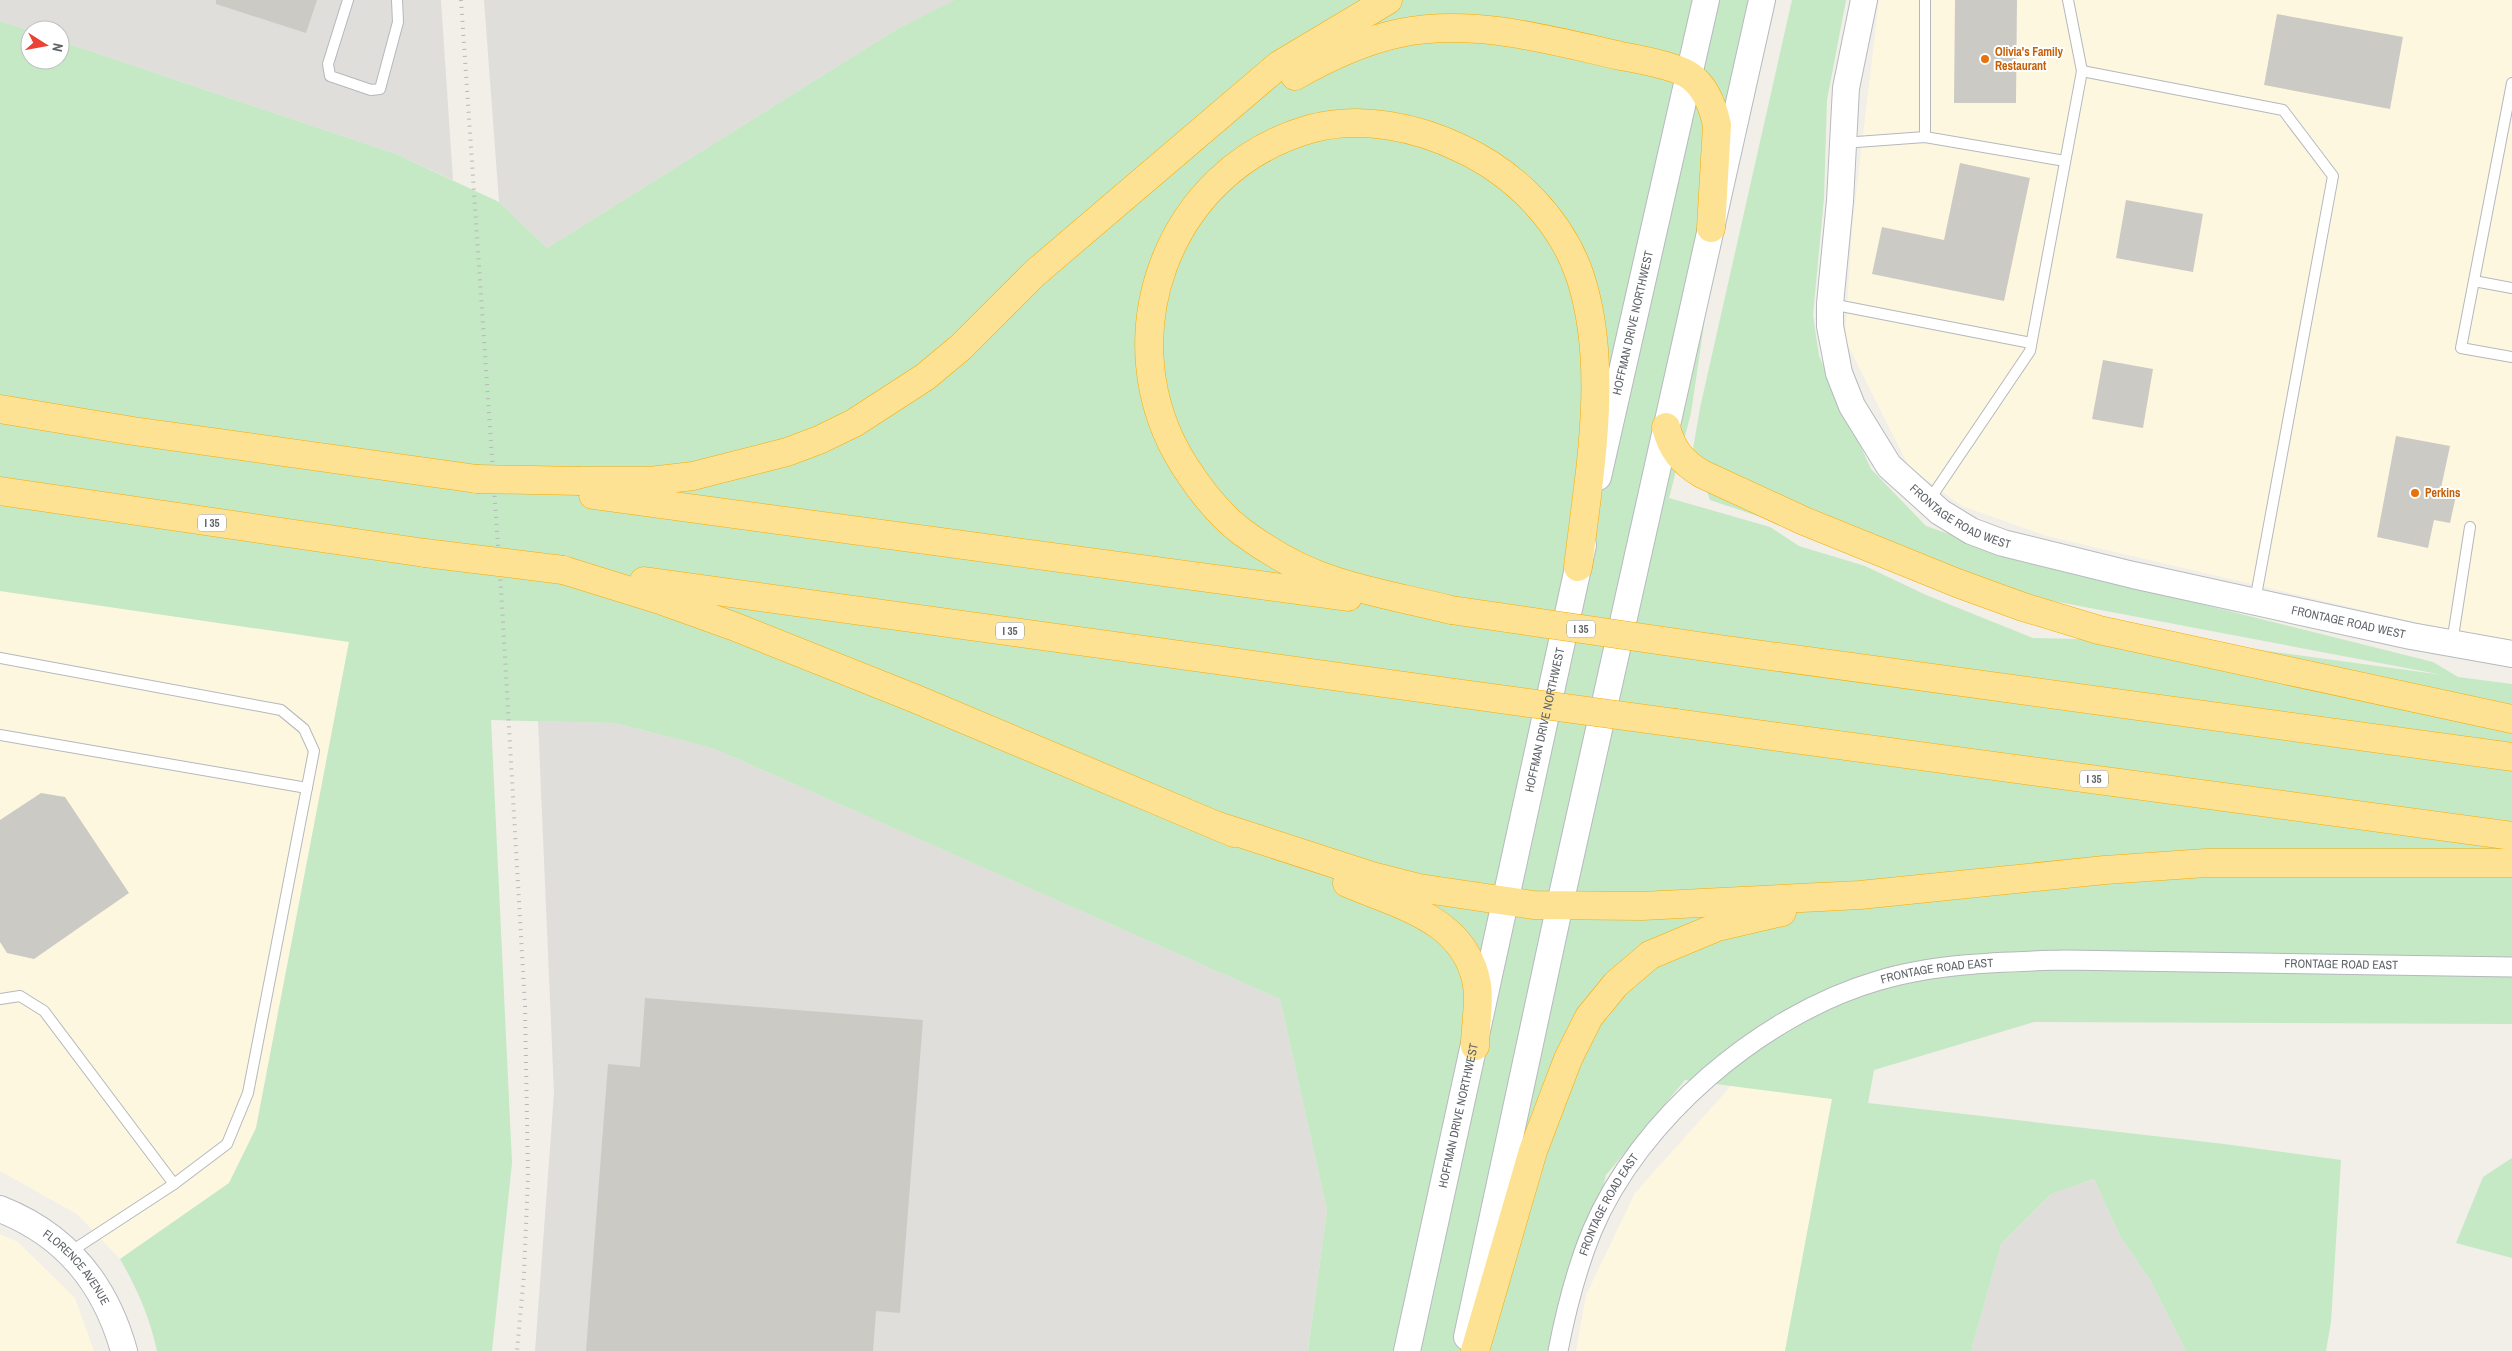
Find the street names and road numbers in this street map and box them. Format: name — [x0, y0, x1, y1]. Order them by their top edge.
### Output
street label: HOFFMAN DRIVE NORTHWEST — [1609, 249, 1657, 397]
street label: FRONTAGE ROAD WEST — [1906, 480, 2012, 553]
road number: I 35 — [198, 514, 226, 532]
street label: FRONTAGE ROAD WEST — [2290, 602, 2407, 643]
road number: I 35 — [1567, 620, 1595, 638]
road number: I 35 — [996, 622, 1024, 640]
street label: HOFFMAN DRIVE NORTHWEST — [1521, 646, 1568, 794]
road number: I 35 — [2080, 771, 2108, 788]
street label: FRONTAGE ROAD EAST — [1879, 955, 1994, 988]
street label: FRONTAGE ROAD EAST — [2284, 955, 2398, 973]
street label: HOFFMAN DRIVE NORTHWEST — [1435, 1042, 1482, 1189]
street label: FRONTAGE ROAD EAST — [1575, 1150, 1642, 1258]
street label: FLORENCE AVENUE — [40, 1226, 113, 1308]

